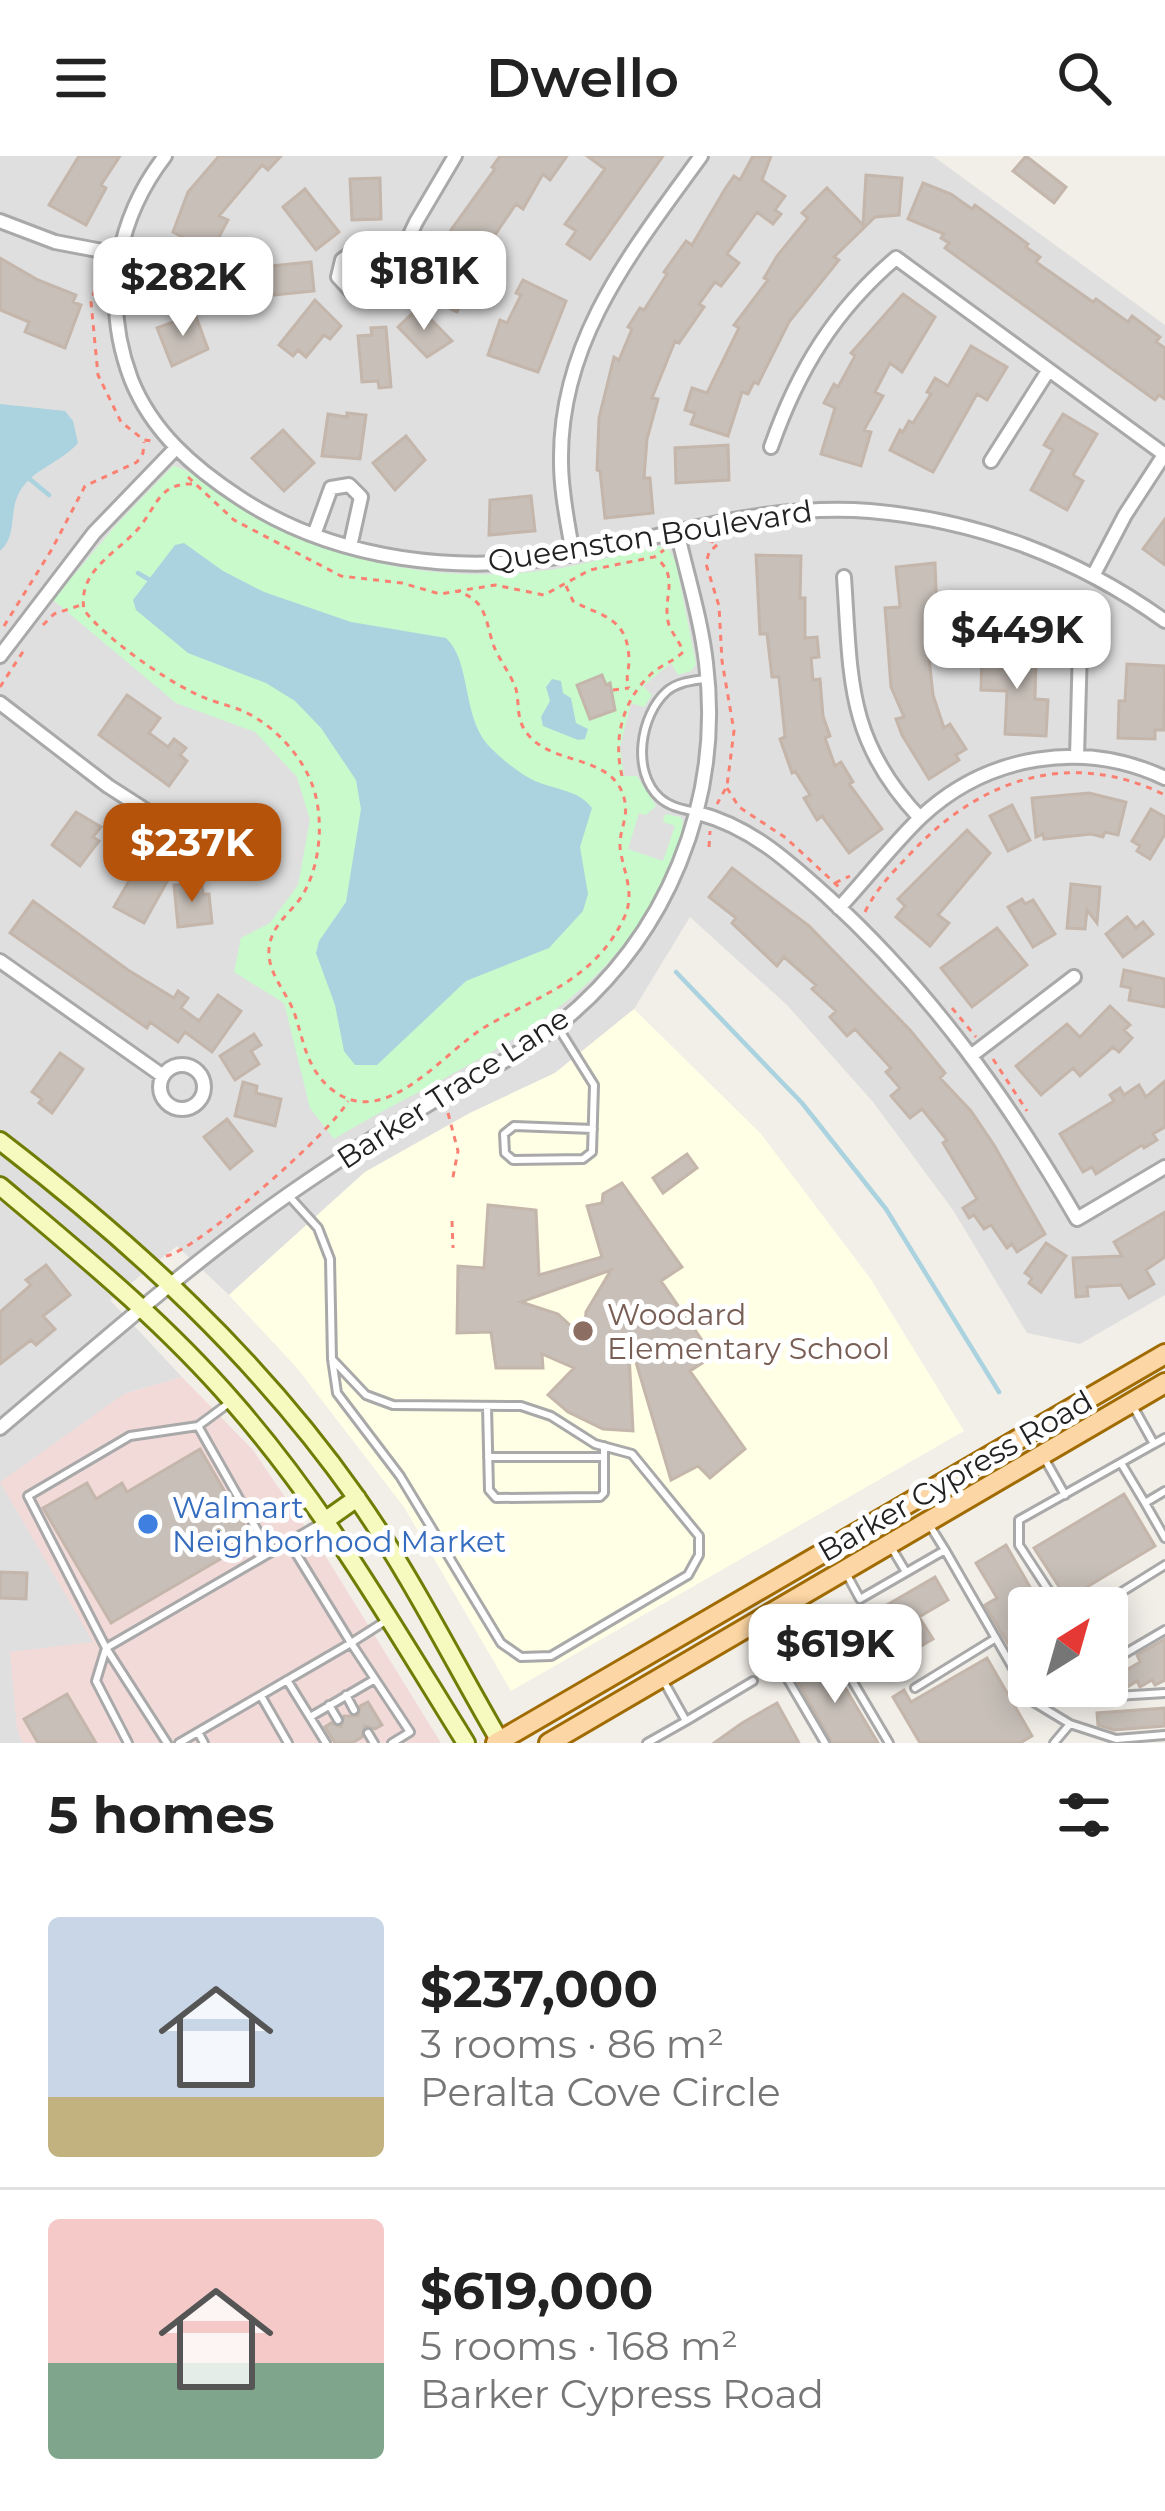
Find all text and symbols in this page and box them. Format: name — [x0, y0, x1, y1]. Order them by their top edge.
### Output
icon: menu — [48, 45, 114, 111]
text: Dwello — [486, 45, 679, 111]
icon: search — [1051, 45, 1117, 111]
pin: $181K — [340, 231, 508, 333]
pin: $282K — [99, 237, 267, 339]
text: $181K — [369, 246, 479, 294]
text: $282K — [120, 252, 246, 300]
street label: Queenston Boulevard — [485, 492, 815, 580]
pin: $449K — [933, 590, 1101, 692]
text: $449K — [951, 605, 1083, 653]
pin: $237K — [108, 803, 276, 905]
text: $237K — [130, 818, 254, 866]
street label: Barker Trace Lane — [330, 999, 576, 1177]
place label: Woodard Elementary School — [607, 1296, 890, 1367]
marker: Woodard Elementary School — [570, 1318, 596, 1344]
street label: Barker Cypress Road — [811, 1382, 1099, 1570]
place label: Walmart Neighborhood Market — [172, 1489, 506, 1560]
marker: Walmart Neighborhood Market — [135, 1511, 161, 1537]
north arrow — [1008, 1587, 1128, 1707]
map controls — [1008, 1587, 1128, 1707]
pin: $619K — [751, 1604, 919, 1706]
text: $619K — [776, 1619, 894, 1667]
icon: filters — [1051, 1782, 1117, 1848]
text: 5 homes — [48, 1784, 275, 1846]
text: $237,000 — [420, 1958, 658, 2020]
icon: home — [144, 1965, 288, 2109]
text: 3 rooms · 86 m² — [420, 2020, 724, 2068]
text: Peralta Cove Circle — [420, 2068, 781, 2116]
text: $619,000 — [420, 2260, 653, 2322]
icon: home — [144, 2267, 288, 2411]
text: 5 rooms · 168 m² — [420, 2322, 738, 2370]
text: Barker Cypress Road — [420, 2370, 824, 2418]

